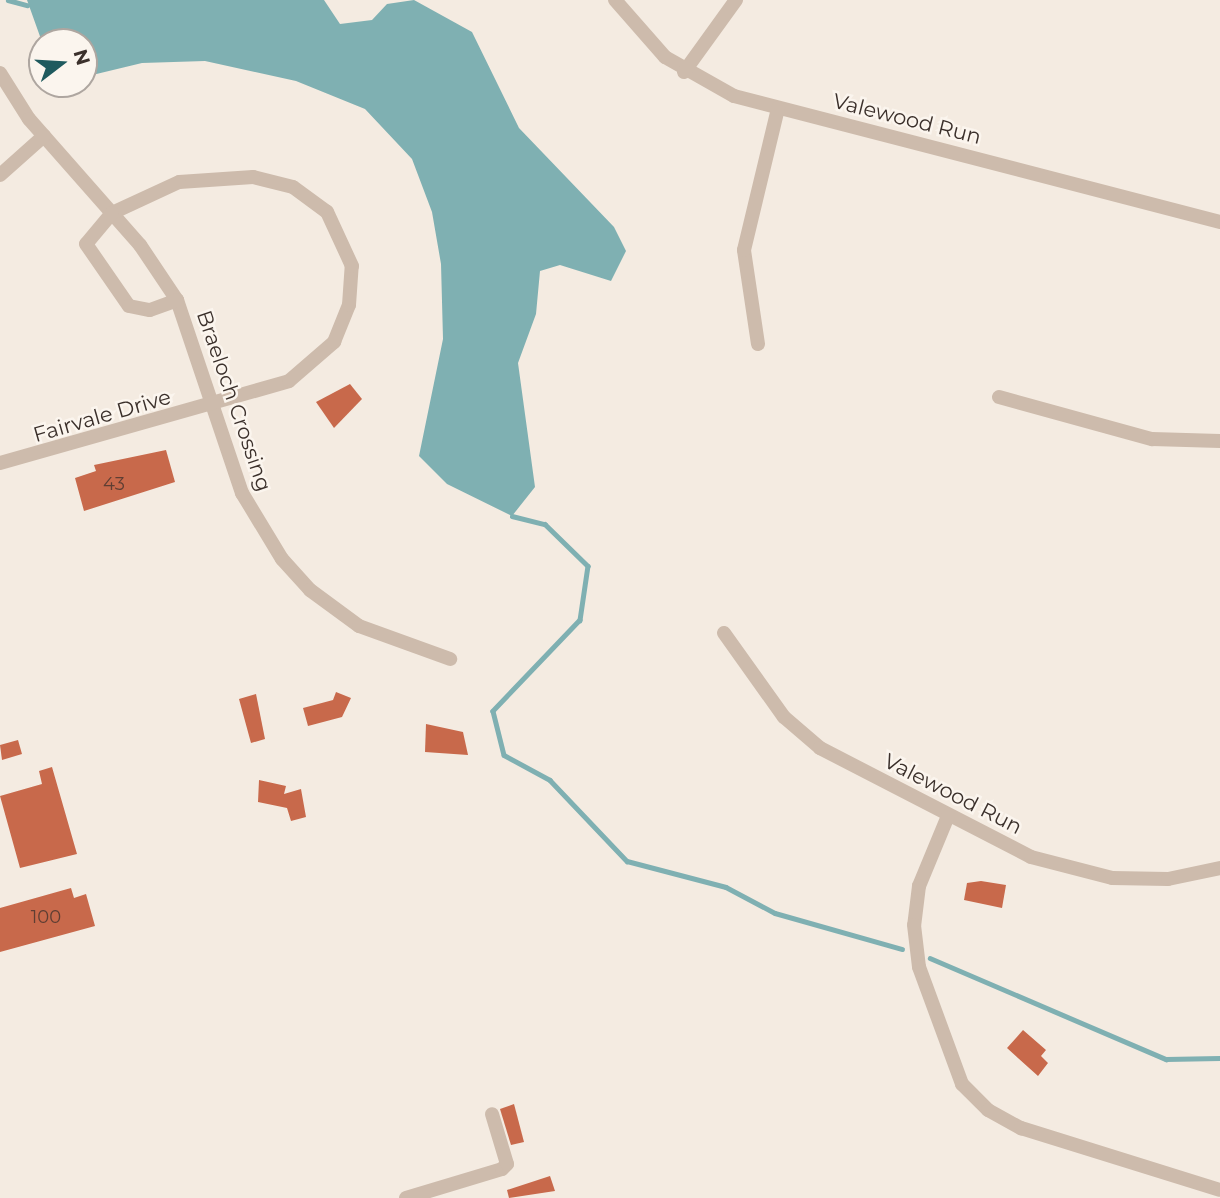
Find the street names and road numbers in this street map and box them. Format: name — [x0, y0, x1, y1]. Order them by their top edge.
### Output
street label: Valewood Run — [830, 88, 984, 150]
street label: Braeloch Crossing — [191, 307, 277, 495]
street label: Fairvale Drive — [30, 384, 174, 448]
street label: Valewood Run — [880, 748, 1026, 840]

